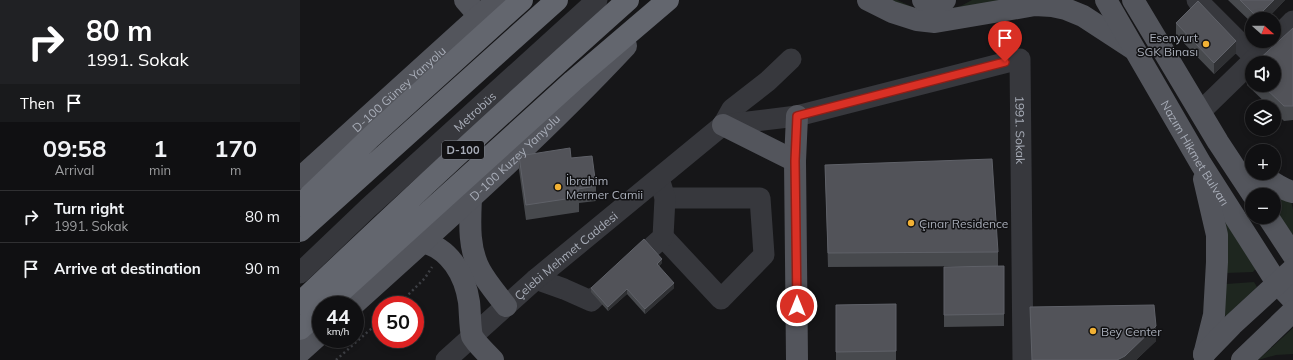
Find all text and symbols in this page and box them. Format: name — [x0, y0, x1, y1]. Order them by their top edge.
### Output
north arrow — [1245, 12, 1281, 48]
map controls — [1245, 12, 1281, 224]
text: 80 m — [86, 13, 152, 48]
icon: right — [20, 16, 72, 68]
pin — [988, 21, 1022, 62]
icon: arrive — [994, 27, 1016, 49]
place label: Esenyurt SGK Binası — [1137, 30, 1198, 59]
marker: Esenyurt SGK Binası — [1201, 39, 1211, 49]
street label: D-100 Güney Yanyolu — [349, 43, 449, 135]
text: 1991. Sokak — [86, 48, 189, 71]
button: sound — [1245, 56, 1281, 92]
street label: Metrobüs — [450, 88, 499, 134]
icon: arrive — [63, 92, 85, 114]
text: Then — [20, 94, 55, 113]
street label: 1991. Sokak — [1013, 96, 1029, 165]
street label: Nazım Hikmet Bulvarı — [1158, 97, 1233, 208]
button: layers — [1245, 100, 1281, 136]
street label: D-100 Kuzey Yanyolu — [466, 111, 563, 203]
text: 09:58 — [43, 133, 106, 163]
text: 1 — [153, 133, 167, 163]
text: 170 — [214, 133, 257, 163]
road number: D-100 — [442, 141, 484, 159]
button: + — [1245, 144, 1281, 180]
text: Arrival — [55, 162, 94, 178]
text: min — [149, 162, 171, 178]
text: m — [230, 162, 241, 178]
place label: İbrahim Mermer Camii — [566, 173, 643, 202]
marker: İbrahim Mermer Camii — [553, 182, 563, 192]
button: − — [1245, 188, 1281, 224]
text: Turn right — [54, 199, 124, 218]
icon: right — [20, 206, 42, 228]
text: 80 m — [245, 207, 280, 226]
street label: Çelebi Mehmet Caddesi — [511, 208, 620, 303]
place label: Çınar Residence — [919, 216, 1008, 231]
text: 1991. Sokak — [54, 218, 128, 234]
marker: Çınar Residence — [906, 218, 916, 228]
icon: arrive — [20, 258, 42, 280]
text: Arrive at destination — [54, 259, 201, 278]
text: 90 m — [245, 259, 280, 278]
position arrow — [776, 285, 818, 327]
speed limit sign: 50 — [372, 296, 424, 348]
text: 44 — [326, 304, 350, 329]
place label: Bey Center — [1101, 324, 1162, 339]
text: km/h — [327, 325, 349, 338]
marker: Bey Center — [1088, 326, 1098, 336]

